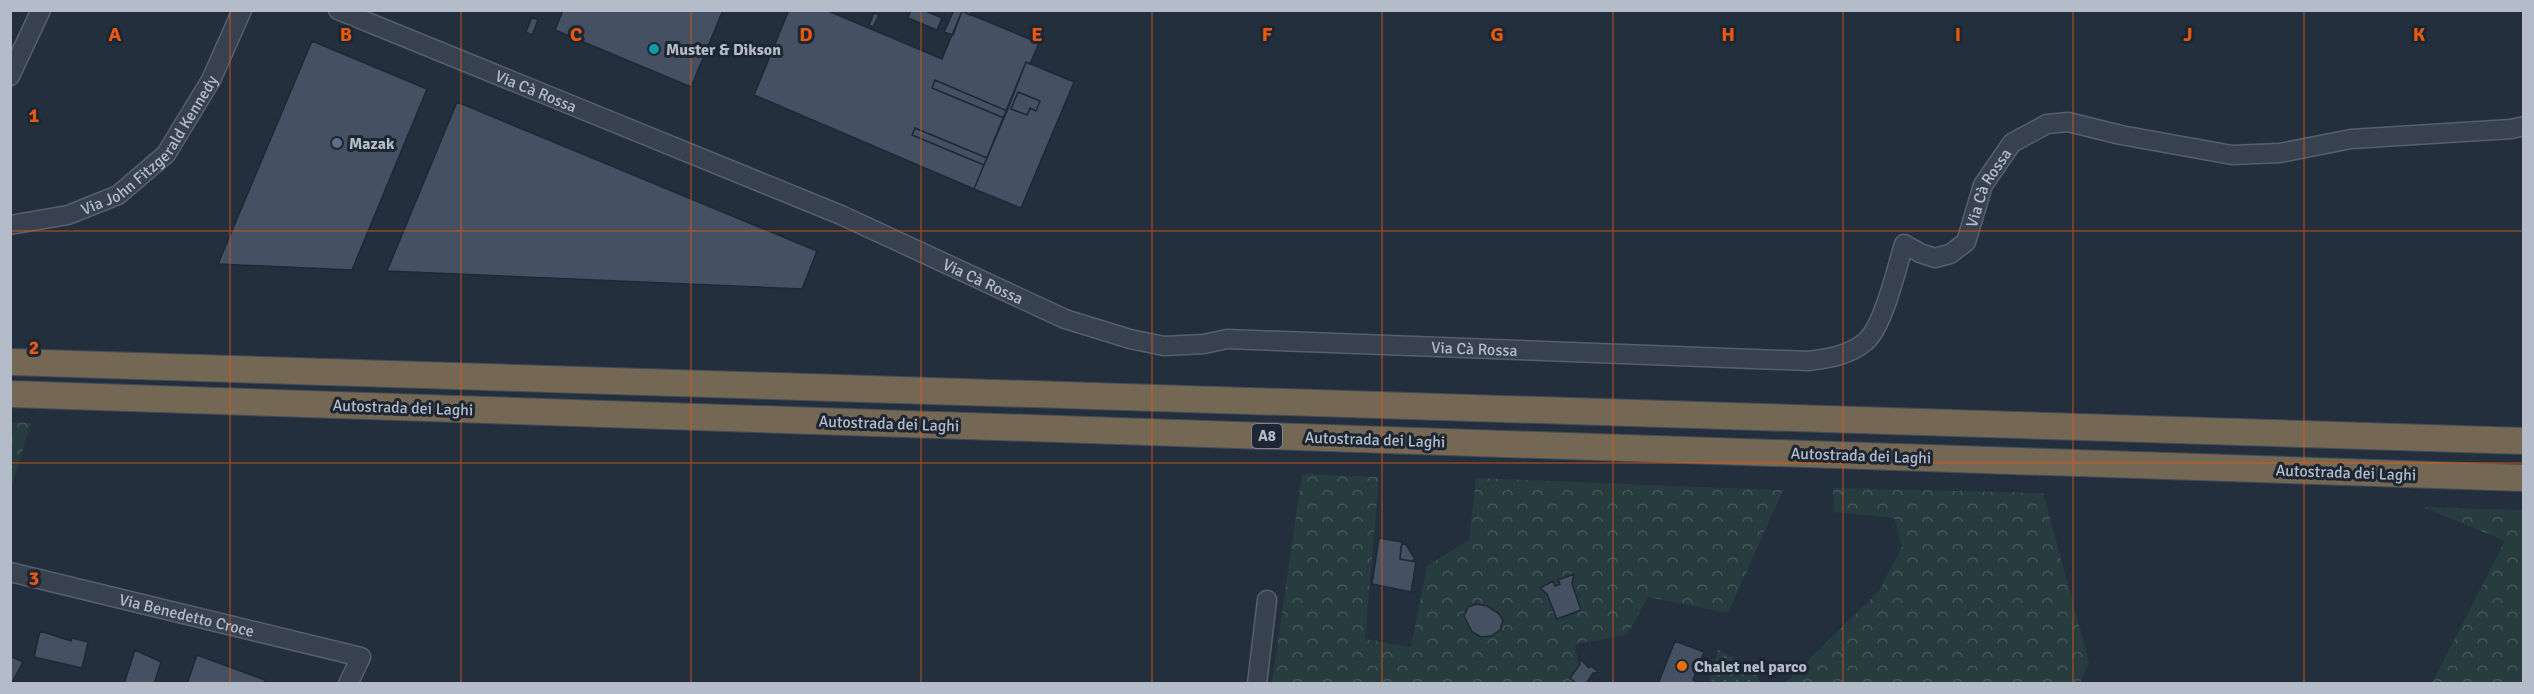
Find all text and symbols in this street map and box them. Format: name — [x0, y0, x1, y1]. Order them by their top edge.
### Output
text: A — [109, 22, 122, 47]
text: B — [340, 22, 352, 47]
text: C — [570, 22, 582, 47]
text: D — [799, 22, 813, 47]
text: E — [1031, 22, 1043, 47]
text: F — [1262, 22, 1273, 47]
text: G — [1490, 22, 1504, 47]
text: H — [1721, 22, 1735, 47]
text: I — [1955, 22, 1961, 47]
text: J — [2183, 22, 2193, 47]
text: K — [2413, 22, 2426, 47]
place label: Muster & Dikson — [666, 40, 781, 60]
marker: Muster & Dikson — [647, 42, 661, 56]
street label: Via Cà Rossa — [492, 66, 580, 117]
street label: Via John Fitzgerald Kennedy — [78, 72, 223, 220]
text: 1 — [29, 103, 40, 128]
place label: Mazak — [349, 134, 395, 154]
marker: Mazak — [330, 136, 344, 150]
street label: Via Cà Rossa — [1962, 145, 2016, 230]
street label: Via Cà Rossa — [939, 255, 1026, 309]
text: 2 — [29, 335, 39, 360]
street label: Via Cà Rossa — [1431, 338, 1518, 361]
street label: Autostrada dei Laghi — [332, 396, 474, 420]
street label: Autostrada dei Laghi — [818, 412, 960, 436]
road number: A8 — [1252, 424, 1282, 448]
street label: Autostrada dei Laghi — [1304, 428, 1446, 452]
street label: Autostrada dei Laghi — [1790, 444, 1932, 468]
street label: Autostrada dei Laghi — [2275, 461, 2417, 485]
text: 3 — [29, 566, 39, 591]
street label: Via Benedetto Croce — [117, 590, 256, 642]
place label: Chalet nel parco — [1694, 657, 1807, 677]
marker: Chalet nel parco — [1675, 659, 1689, 673]

